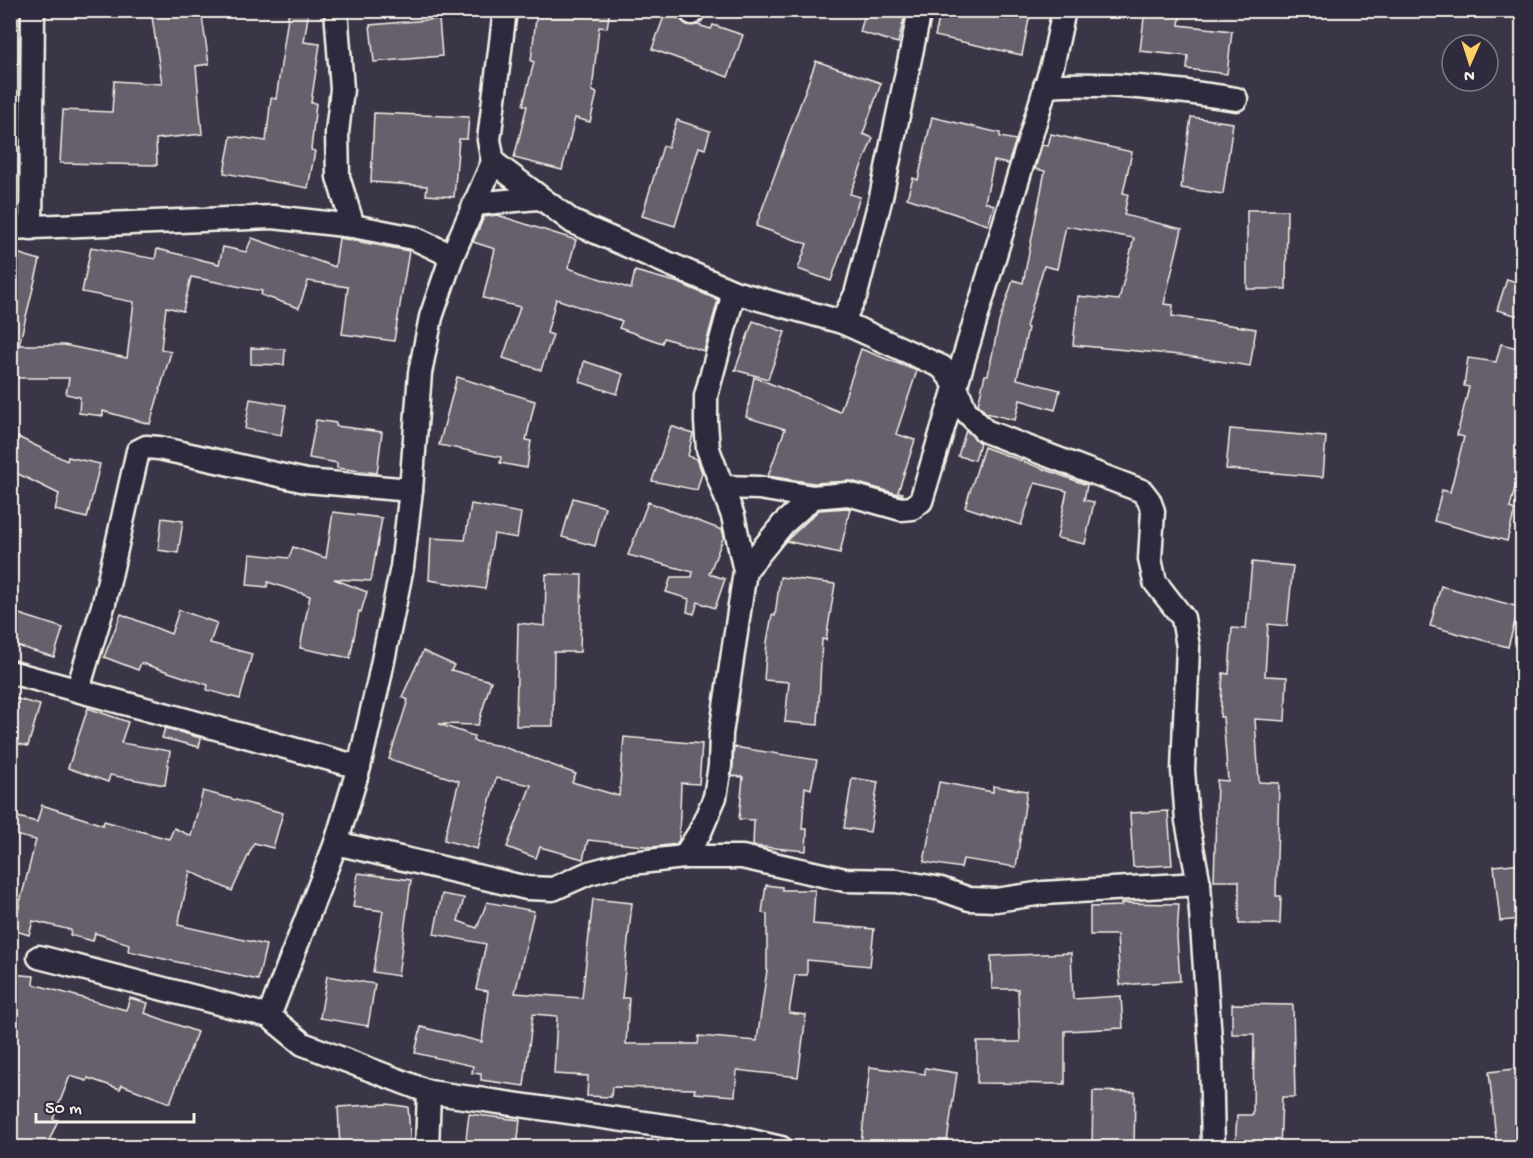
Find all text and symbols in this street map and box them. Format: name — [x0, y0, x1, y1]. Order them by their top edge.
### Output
north arrow — [1440, 33, 1500, 93]
text: N — [1463, 65, 1475, 84]
scale bar — [36, 1086, 194, 1124]
text: 50 m — [45, 1099, 82, 1120]

